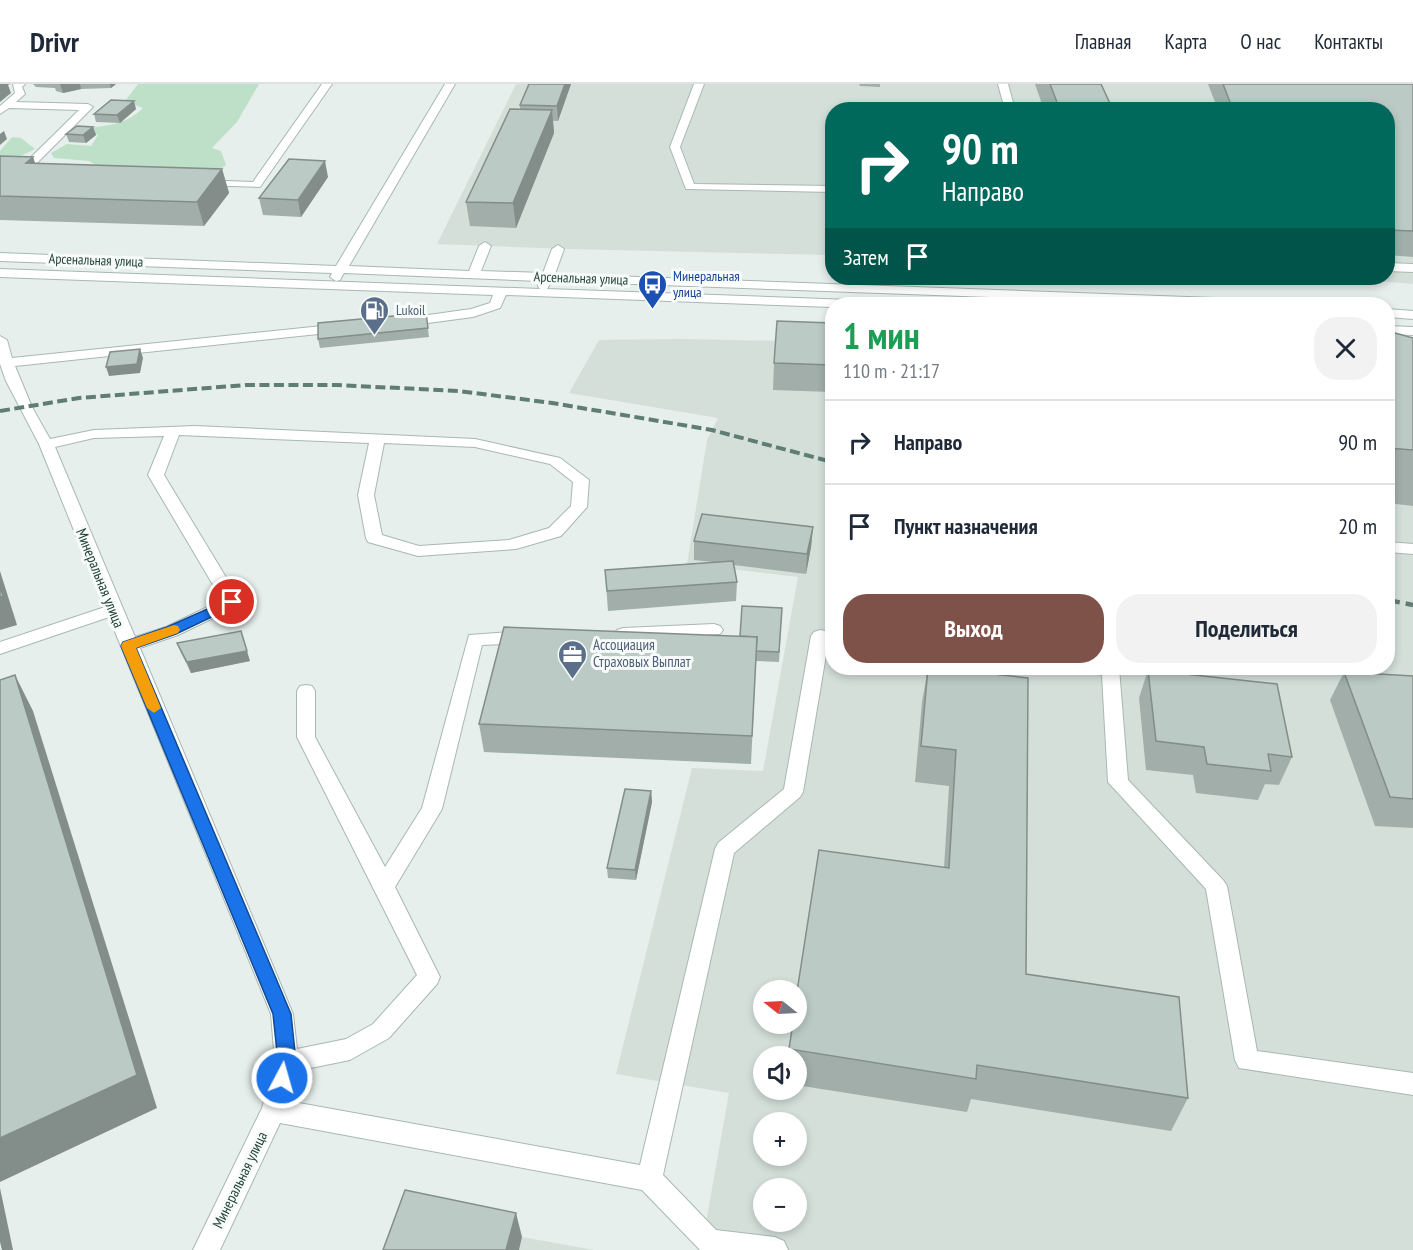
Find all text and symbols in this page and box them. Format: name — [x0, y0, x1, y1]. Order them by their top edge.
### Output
text: Drivr — [30, 23, 79, 60]
text: Главная — [1075, 28, 1131, 55]
text: Карта — [1164, 28, 1207, 55]
text: О нас — [1240, 28, 1281, 55]
text: Контакты — [1314, 28, 1383, 55]
text: 90 m — [942, 121, 1019, 176]
icon: right — [843, 126, 921, 204]
text: Направо — [942, 174, 1024, 208]
icon: arrive — [901, 240, 934, 273]
text: Затем — [843, 243, 889, 271]
street label: Арсенальная улица — [48, 249, 144, 271]
street label: Арсенальная улица — [533, 267, 629, 289]
place label: Минеральная улица — [673, 267, 740, 301]
bus stop icon: Минеральная улица — [636, 268, 668, 310]
fuel station icon: Lukoil — [359, 294, 391, 336]
place label: Lukoil — [396, 301, 426, 319]
text: 1 мин — [843, 312, 920, 359]
button: close — [1314, 317, 1377, 380]
text: 110 m · 21:17 — [843, 358, 940, 384]
icon: right — [843, 426, 876, 459]
text: Направо — [894, 428, 962, 456]
text: 90 m — [1338, 428, 1377, 456]
icon: arrive — [843, 510, 876, 543]
text: Пункт назначения — [894, 512, 1038, 540]
text: 20 m — [1338, 512, 1377, 540]
street label: Минеральная улица — [72, 525, 129, 630]
pin — [206, 576, 257, 627]
icon: arrive — [215, 585, 248, 618]
button: Выход — [843, 594, 1104, 663]
button: Поделиться — [1116, 594, 1377, 663]
place label: Ассоциация Страховых Выплат — [593, 635, 691, 671]
office icon: Ассоциация Страховых Выплат — [556, 638, 588, 680]
north arrow — [753, 980, 807, 1034]
map controls — [753, 980, 807, 1232]
position arrow — [250, 1046, 314, 1110]
button: sound — [753, 1046, 807, 1100]
button: + — [753, 1112, 807, 1166]
street label: Минеральная улица — [208, 1128, 271, 1231]
button: − — [753, 1178, 807, 1232]

